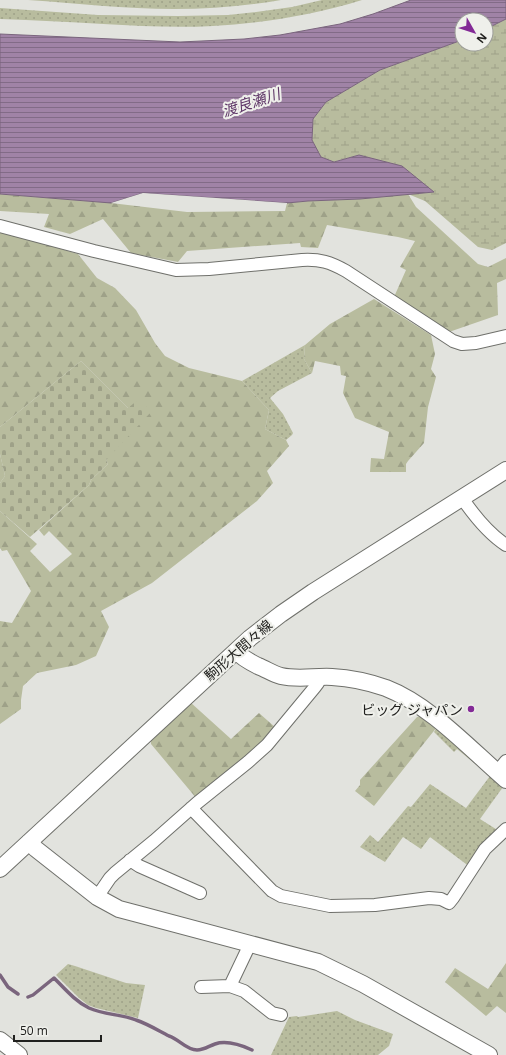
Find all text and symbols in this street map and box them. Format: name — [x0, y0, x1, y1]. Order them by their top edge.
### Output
north arrow — [454, 12, 494, 52]
text: N — [474, 30, 491, 47]
water label: 渡良瀬川 — [219, 83, 285, 121]
street label: 駒形大間々線 — [200, 615, 276, 685]
place label: ビッグ ジャパン — [361, 700, 463, 719]
marker: ビッグ ジャパン — [466, 704, 476, 714]
scale bar — [14, 1017, 101, 1043]
text: 50 m — [20, 1022, 48, 1039]

